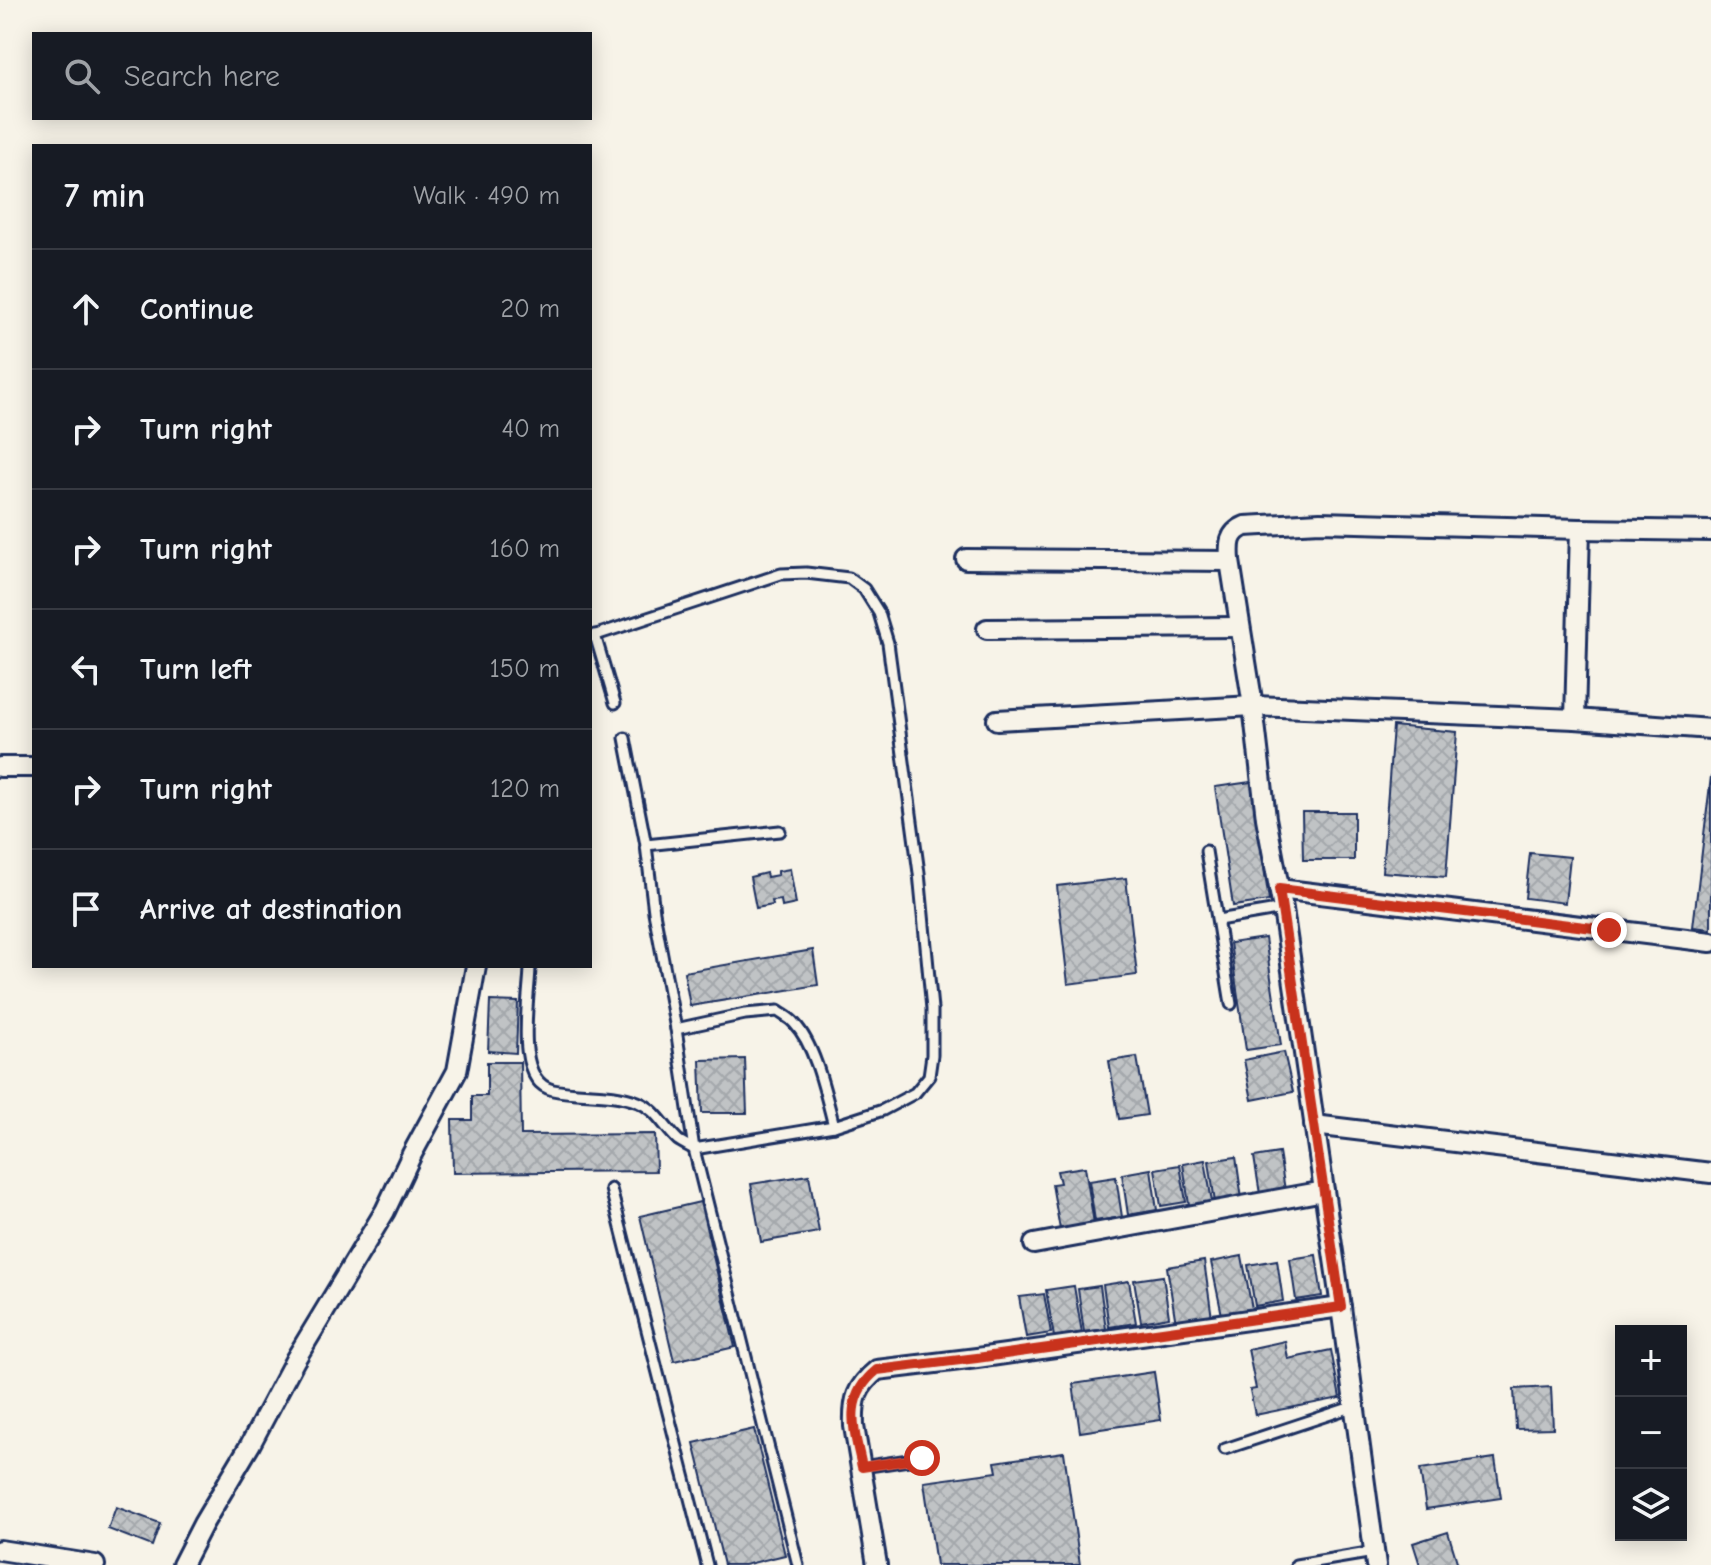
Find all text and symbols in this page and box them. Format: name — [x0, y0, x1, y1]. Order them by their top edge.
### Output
search box — [32, 32, 592, 120]
icon: search — [60, 54, 104, 98]
text: Search here — [124, 59, 280, 94]
text: 7 min — [64, 176, 145, 216]
text: Walk · 490 m — [413, 181, 560, 211]
icon: ahead — [64, 287, 108, 331]
text: Continue — [140, 292, 254, 327]
text: 20 m — [500, 294, 560, 324]
icon: right — [64, 407, 108, 451]
text: Turn right — [140, 412, 272, 447]
text: 40 m — [501, 414, 560, 444]
icon: right — [64, 527, 108, 571]
text: Turn right — [140, 532, 272, 567]
text: 160 m — [490, 534, 560, 564]
icon: left — [64, 647, 108, 691]
text: Turn left — [140, 652, 252, 687]
text: 150 m — [490, 654, 560, 684]
icon: right — [64, 767, 108, 811]
text: Turn right — [140, 772, 272, 807]
text: 120 m — [490, 774, 560, 804]
icon: arrive — [64, 887, 108, 931]
text: Arrive at destination — [140, 892, 402, 927]
route end — [1591, 912, 1627, 948]
map controls — [1615, 1325, 1687, 1541]
button: + — [1615, 1325, 1687, 1397]
button: − — [1615, 1397, 1687, 1469]
route start — [904, 1440, 940, 1476]
button: layers — [1615, 1469, 1687, 1541]

